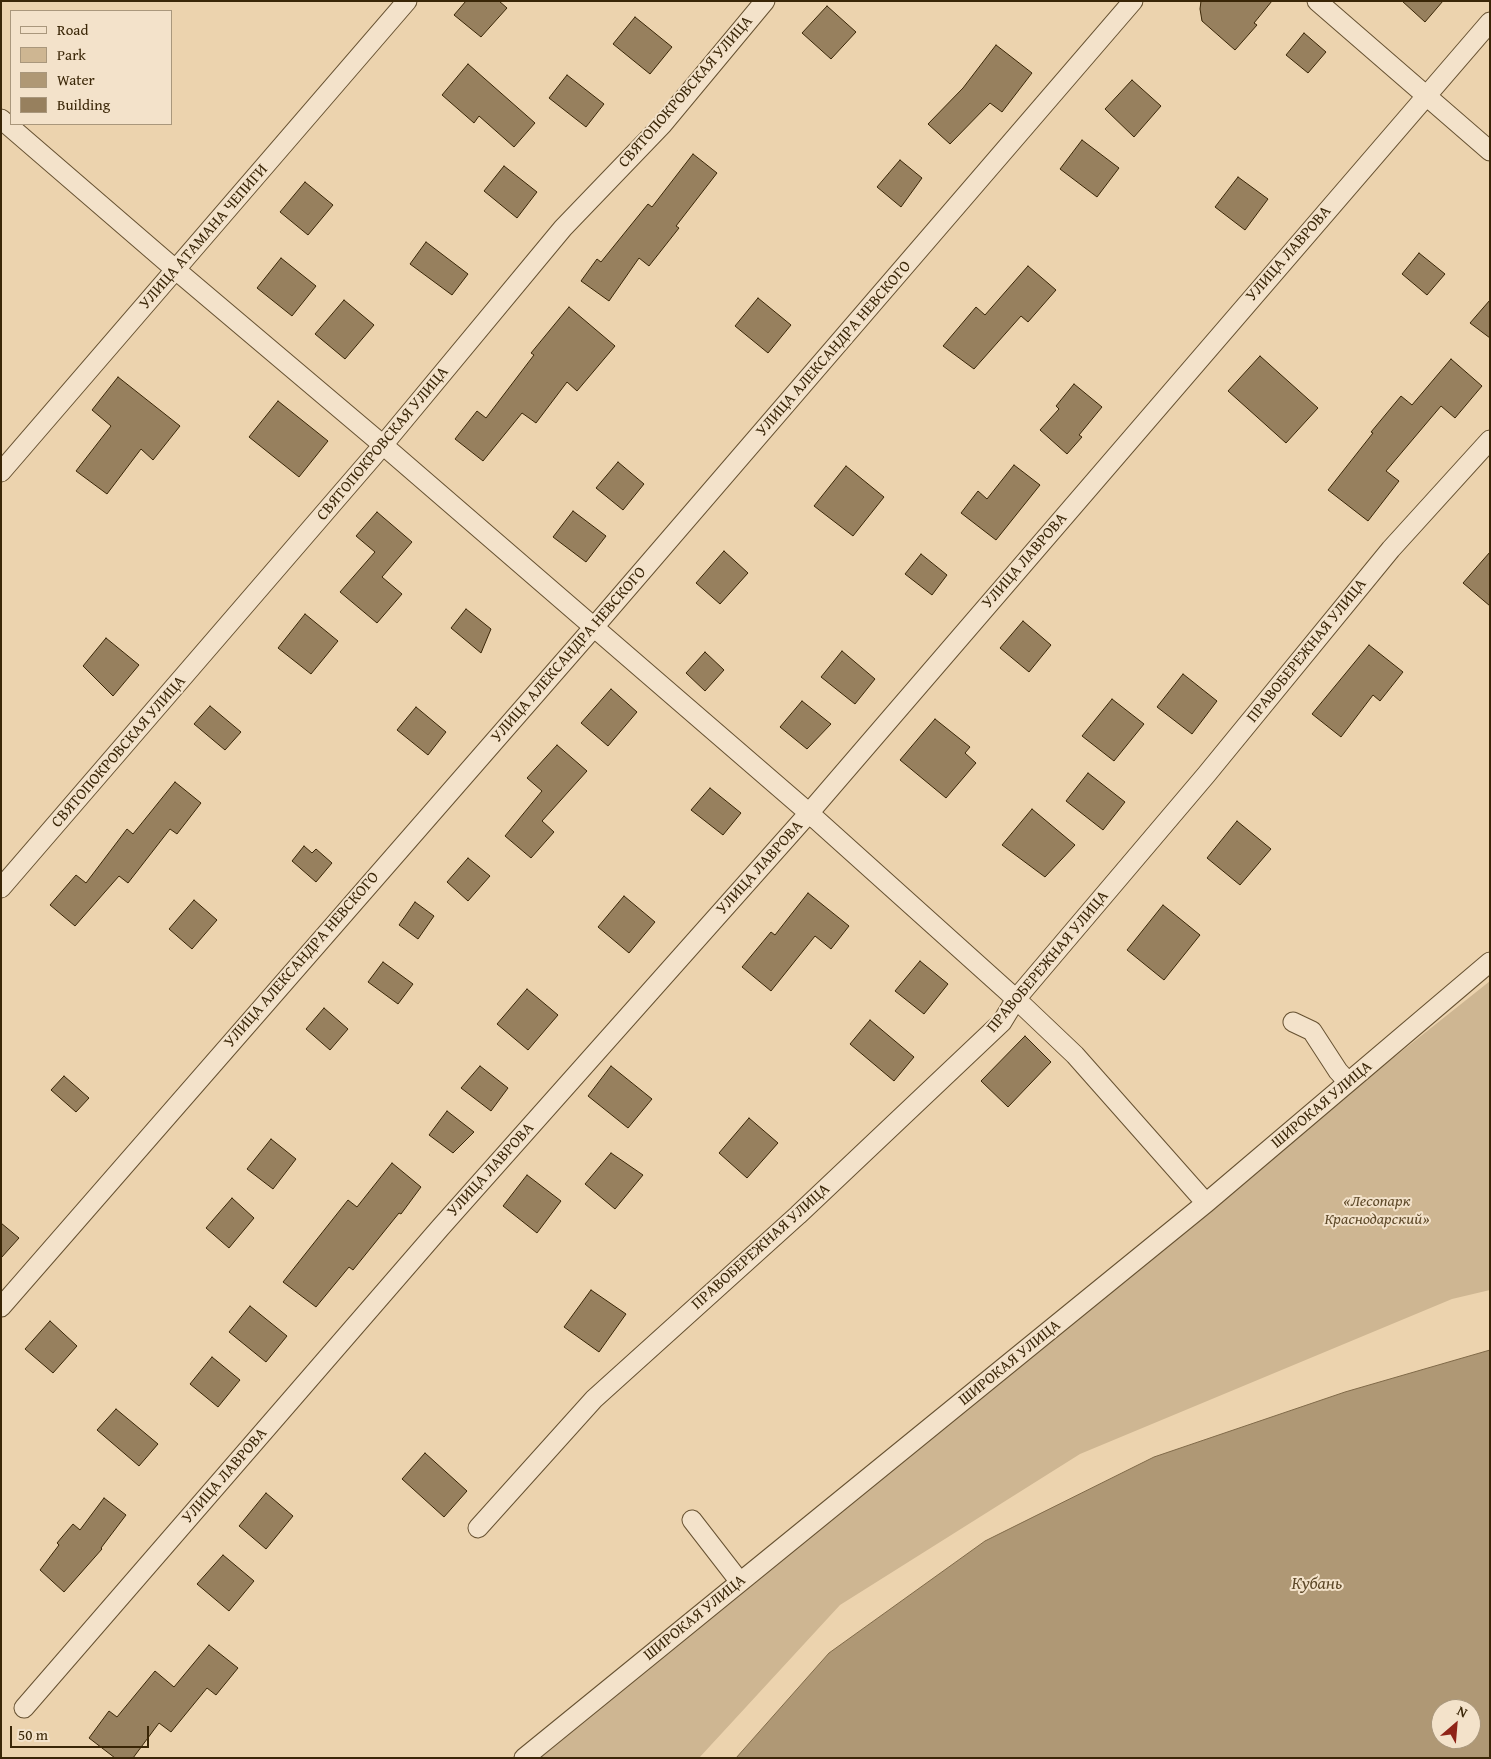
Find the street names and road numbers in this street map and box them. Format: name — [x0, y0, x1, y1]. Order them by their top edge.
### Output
street label: СВЯТОПОКРОВСКАЯ УЛИЦА — [615, 12, 757, 172]
street label: УЛИЦА АТАМАНА ЧЕПИГИ — [136, 160, 272, 314]
street label: УЛИЦА ЛАВРОВА — [1242, 202, 1336, 306]
street label: УЛИЦА АЛЕКСАНДРА НЕВСКОГО — [752, 257, 916, 441]
street label: СВЯТОПОКРОВСКАЯ УЛИЦА — [313, 363, 453, 525]
street label: УЛИЦА ЛАВРОВА — [978, 509, 1072, 613]
street label: УЛИЦА АЛЕКСАНДРА НЕВСКОГО — [487, 563, 651, 747]
street label: ПРАВОБЕРЕЖНАЯ УЛИЦА — [1243, 575, 1371, 727]
street label: СВЯТОПОКРОВСКАЯ УЛИЦА — [48, 672, 190, 832]
street label: УЛИЦА ЛАВРОВА — [713, 817, 807, 919]
street label: УЛИЦА АЛЕКСАНДРА НЕВСКОГО — [220, 868, 384, 1052]
street label: ПРАВОБЕРЕЖНАЯ УЛИЦА — [983, 887, 1113, 1037]
street label: ШИРОКАЯ УЛИЦА — [1268, 1057, 1376, 1153]
street label: УЛИЦА ЛАВРОВА — [444, 1119, 538, 1221]
street label: ПРАВОБЕРЕЖНАЯ УЛИЦА — [688, 1180, 834, 1314]
street label: ШИРОКАЯ УЛИЦА — [955, 1316, 1065, 1410]
street label: УЛИЦА ЛАВРОВА — [178, 1424, 272, 1528]
street label: ШИРОКАЯ УЛИЦА — [640, 1571, 750, 1665]

